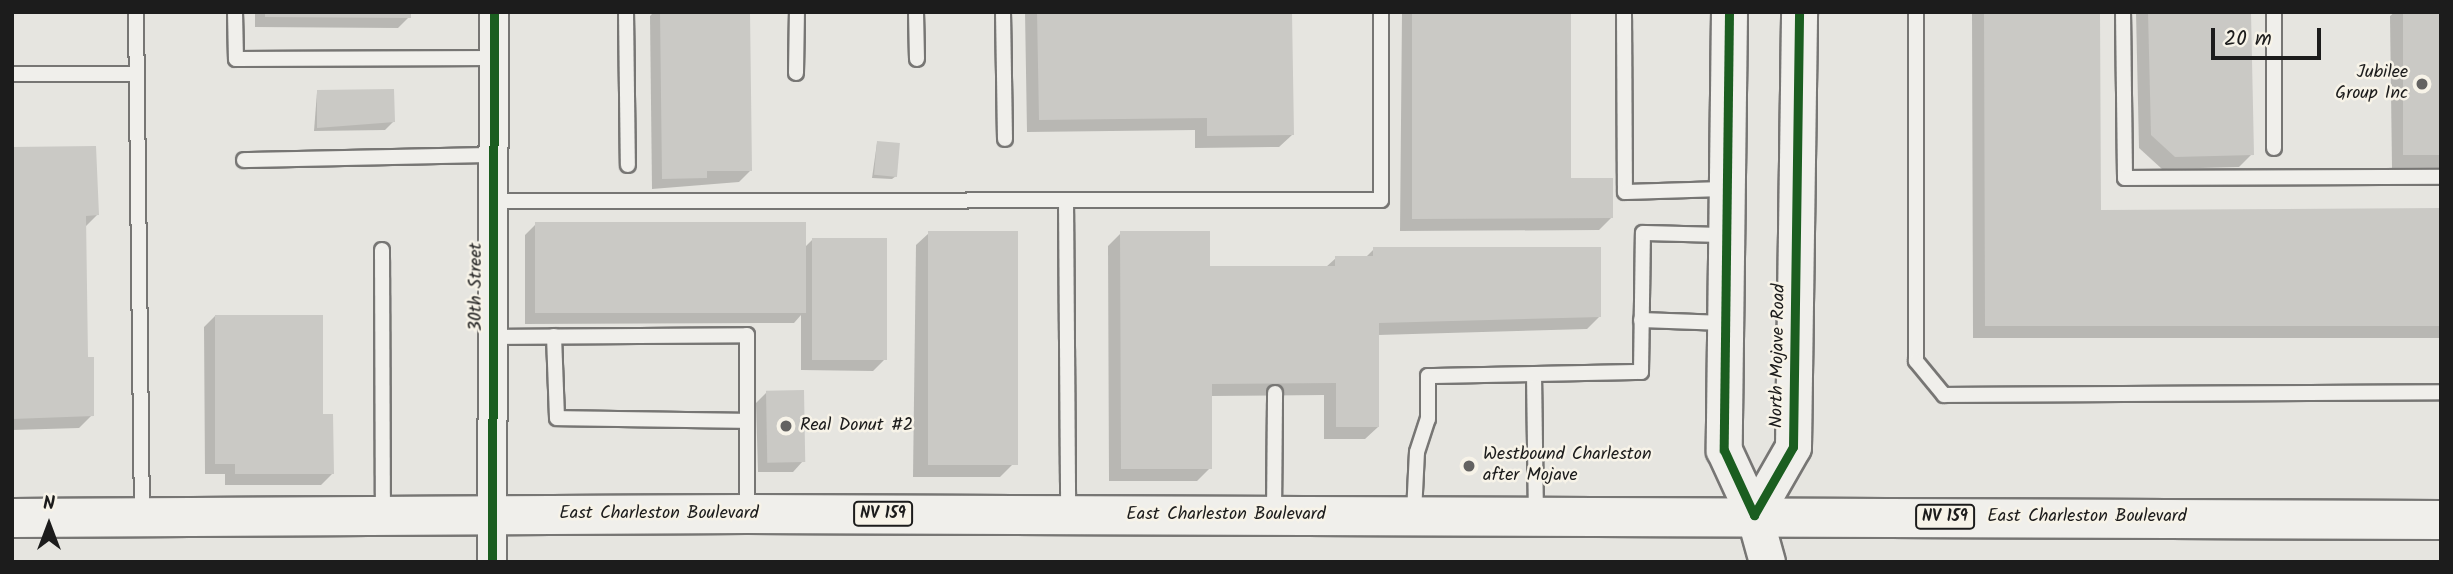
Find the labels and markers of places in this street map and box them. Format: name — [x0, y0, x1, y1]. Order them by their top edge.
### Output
place label: Jubilee Group Inc — [2335, 63, 2408, 106]
marker: Jubilee Group Inc — [2414, 76, 2430, 92]
place label: Real Donut #2 — [800, 415, 913, 437]
marker: Real Donut #2 — [778, 418, 794, 434]
place label: Westbound Charleston after Mojave — [1483, 445, 1652, 488]
marker: Westbound Charleston after Mojave — [1461, 458, 1477, 474]

